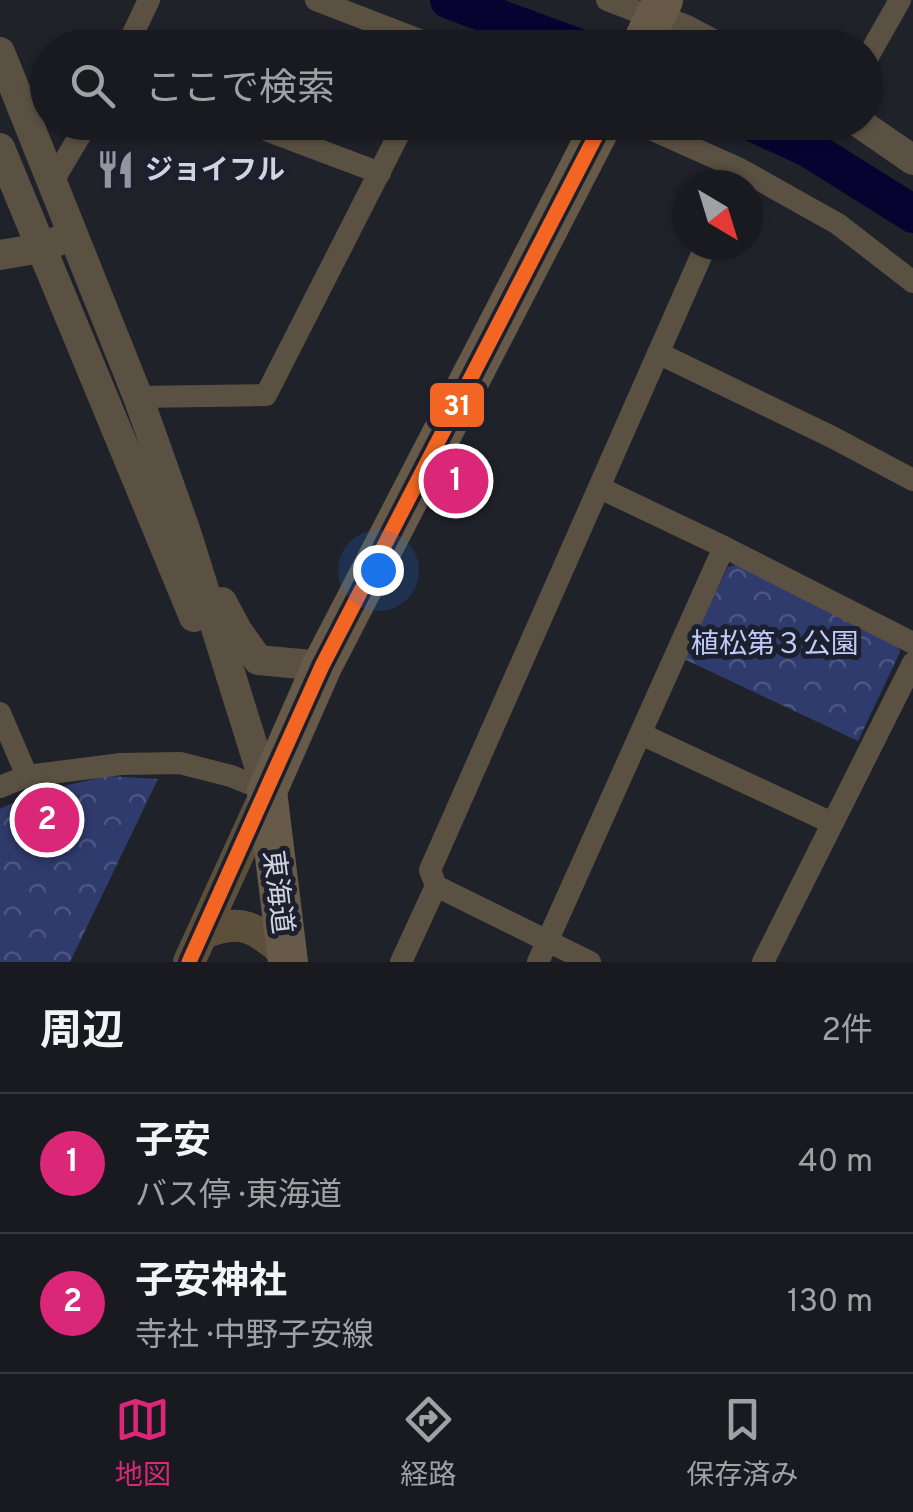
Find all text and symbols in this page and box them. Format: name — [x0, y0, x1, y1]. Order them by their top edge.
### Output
search box — [30, 30, 883, 140]
icon: search — [65, 58, 120, 113]
text: ここで検索 — [145, 66, 335, 115]
restaurant icon: ジョイフル — [94, 148, 136, 190]
place label: ジョイフル — [145, 154, 285, 190]
north arrow — [673, 170, 763, 260]
line badge: 31 — [428, 381, 486, 429]
text: 31 — [443, 390, 471, 426]
pin: 1 — [424, 444, 488, 518]
your location — [353, 545, 404, 596]
park label: 植松第３公園 — [691, 628, 859, 664]
pin: 2 — [15, 782, 80, 858]
street label: 東海道 — [253, 848, 299, 936]
text: 周辺 — [40, 1007, 124, 1060]
text: 2件 — [821, 1012, 873, 1052]
text: 子安 — [135, 1119, 211, 1168]
text: 1 — [66, 1143, 79, 1183]
text: 40 m — [798, 1143, 873, 1183]
text: バス停 · 東海道 — [135, 1177, 342, 1217]
text: 子安神社 — [135, 1259, 287, 1308]
text: 2 — [63, 1283, 82, 1323]
text: 130 m — [787, 1283, 873, 1323]
text: 寺社 · 中野子安線 — [135, 1317, 374, 1357]
tab: 地図 — [115, 1392, 171, 1495]
tab: 経路 — [400, 1392, 456, 1495]
tab: 保存済み — [686, 1392, 798, 1495]

